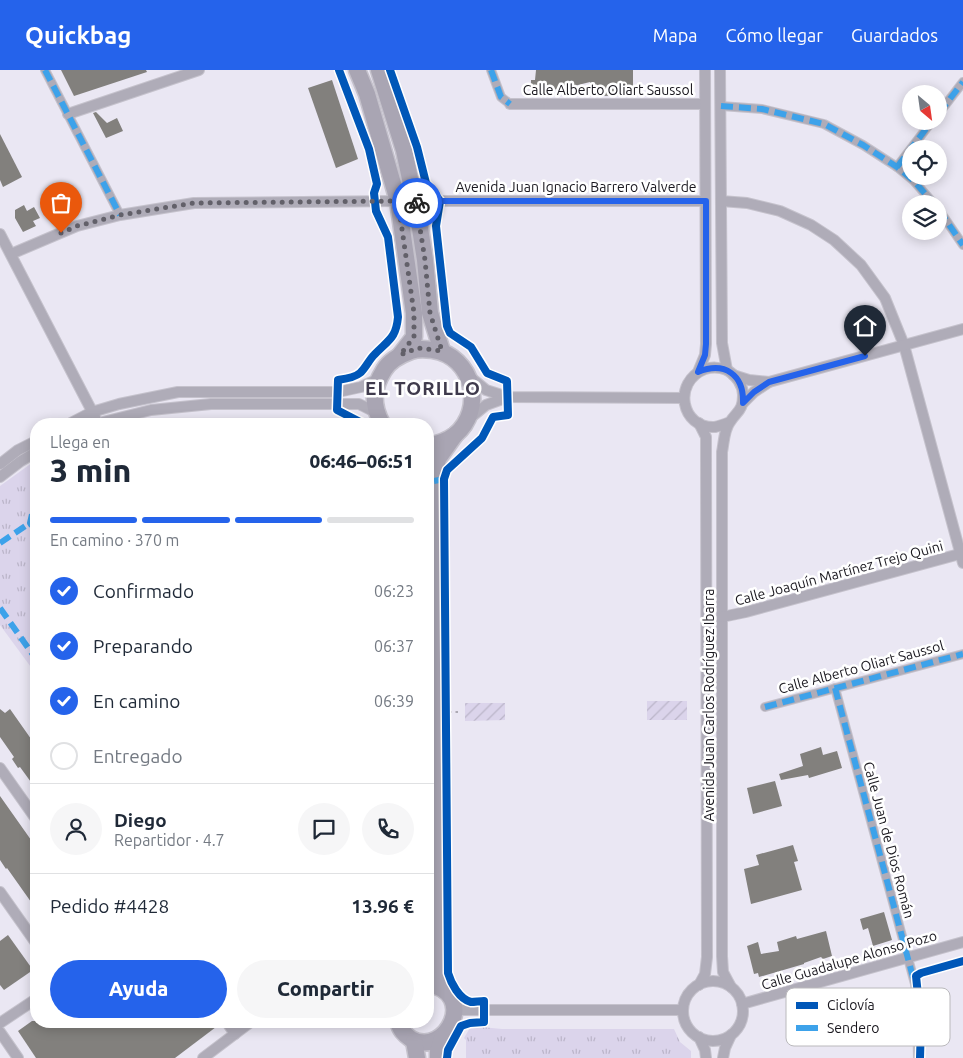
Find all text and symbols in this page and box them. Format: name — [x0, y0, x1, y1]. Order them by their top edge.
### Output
text: Quickbag — [25, 22, 131, 49]
text: Mapa — [653, 25, 698, 45]
text: Cómo llegar — [726, 25, 823, 45]
text: Guardados — [851, 25, 938, 45]
street label: Calle Alberto Oliart Saussol — [523, 82, 694, 98]
north arrow — [902, 85, 948, 130]
map controls — [902, 85, 947, 240]
button: locate — [902, 140, 947, 185]
courier — [392, 178, 442, 228]
street label: Avenida Juan Ignacio Barrero Valverde — [455, 179, 697, 195]
pin — [40, 182, 82, 233]
icon: bag — [47, 189, 75, 217]
icon: bike — [403, 189, 431, 217]
button: layers — [902, 195, 947, 240]
pin — [844, 305, 886, 356]
icon: home — [851, 312, 879, 340]
district label: EL TORILLO — [365, 377, 481, 399]
text: Llega en — [50, 433, 110, 451]
text: 06:46–06:51 — [309, 450, 414, 472]
text: 3 min — [50, 452, 131, 488]
text: En camino · 370 m — [50, 531, 179, 549]
street label: Calle Joaquín Martínez Trejo Quini — [733, 537, 945, 609]
icon: check — [50, 577, 78, 605]
text: Confirmado — [93, 580, 194, 602]
text: 06:23 — [374, 582, 414, 600]
street label: Avenida Juan Carlos Rodríguez Ibarra — [701, 589, 717, 821]
icon: check — [50, 632, 78, 660]
text: Preparando — [93, 635, 193, 657]
text: 06:37 — [374, 637, 414, 655]
street label: Calle Alberto Oliart Saussol — [777, 637, 946, 697]
icon: check — [50, 687, 78, 715]
text: En camino — [93, 690, 180, 712]
text: 06:39 — [374, 692, 414, 710]
text: Entregado — [93, 745, 183, 767]
street label: Calle Juan de Dios Román — [860, 760, 918, 920]
button: person — [50, 803, 102, 855]
button: chat — [298, 803, 350, 855]
button: phone — [362, 803, 414, 855]
text: Diego — [114, 809, 167, 831]
text: Repartidor · 4.7 — [114, 831, 225, 849]
text: Pedido #4428 — [50, 895, 169, 917]
text: 13.96 € — [351, 895, 414, 917]
street label: Calle Guadalupe Alonso Pozo — [759, 927, 939, 993]
button: Ayuda — [50, 960, 227, 1018]
button: Compartir — [237, 960, 414, 1018]
legend — [786, 988, 950, 1046]
text: Ciclovía — [827, 997, 875, 1013]
text: Sendero — [827, 1020, 879, 1036]

